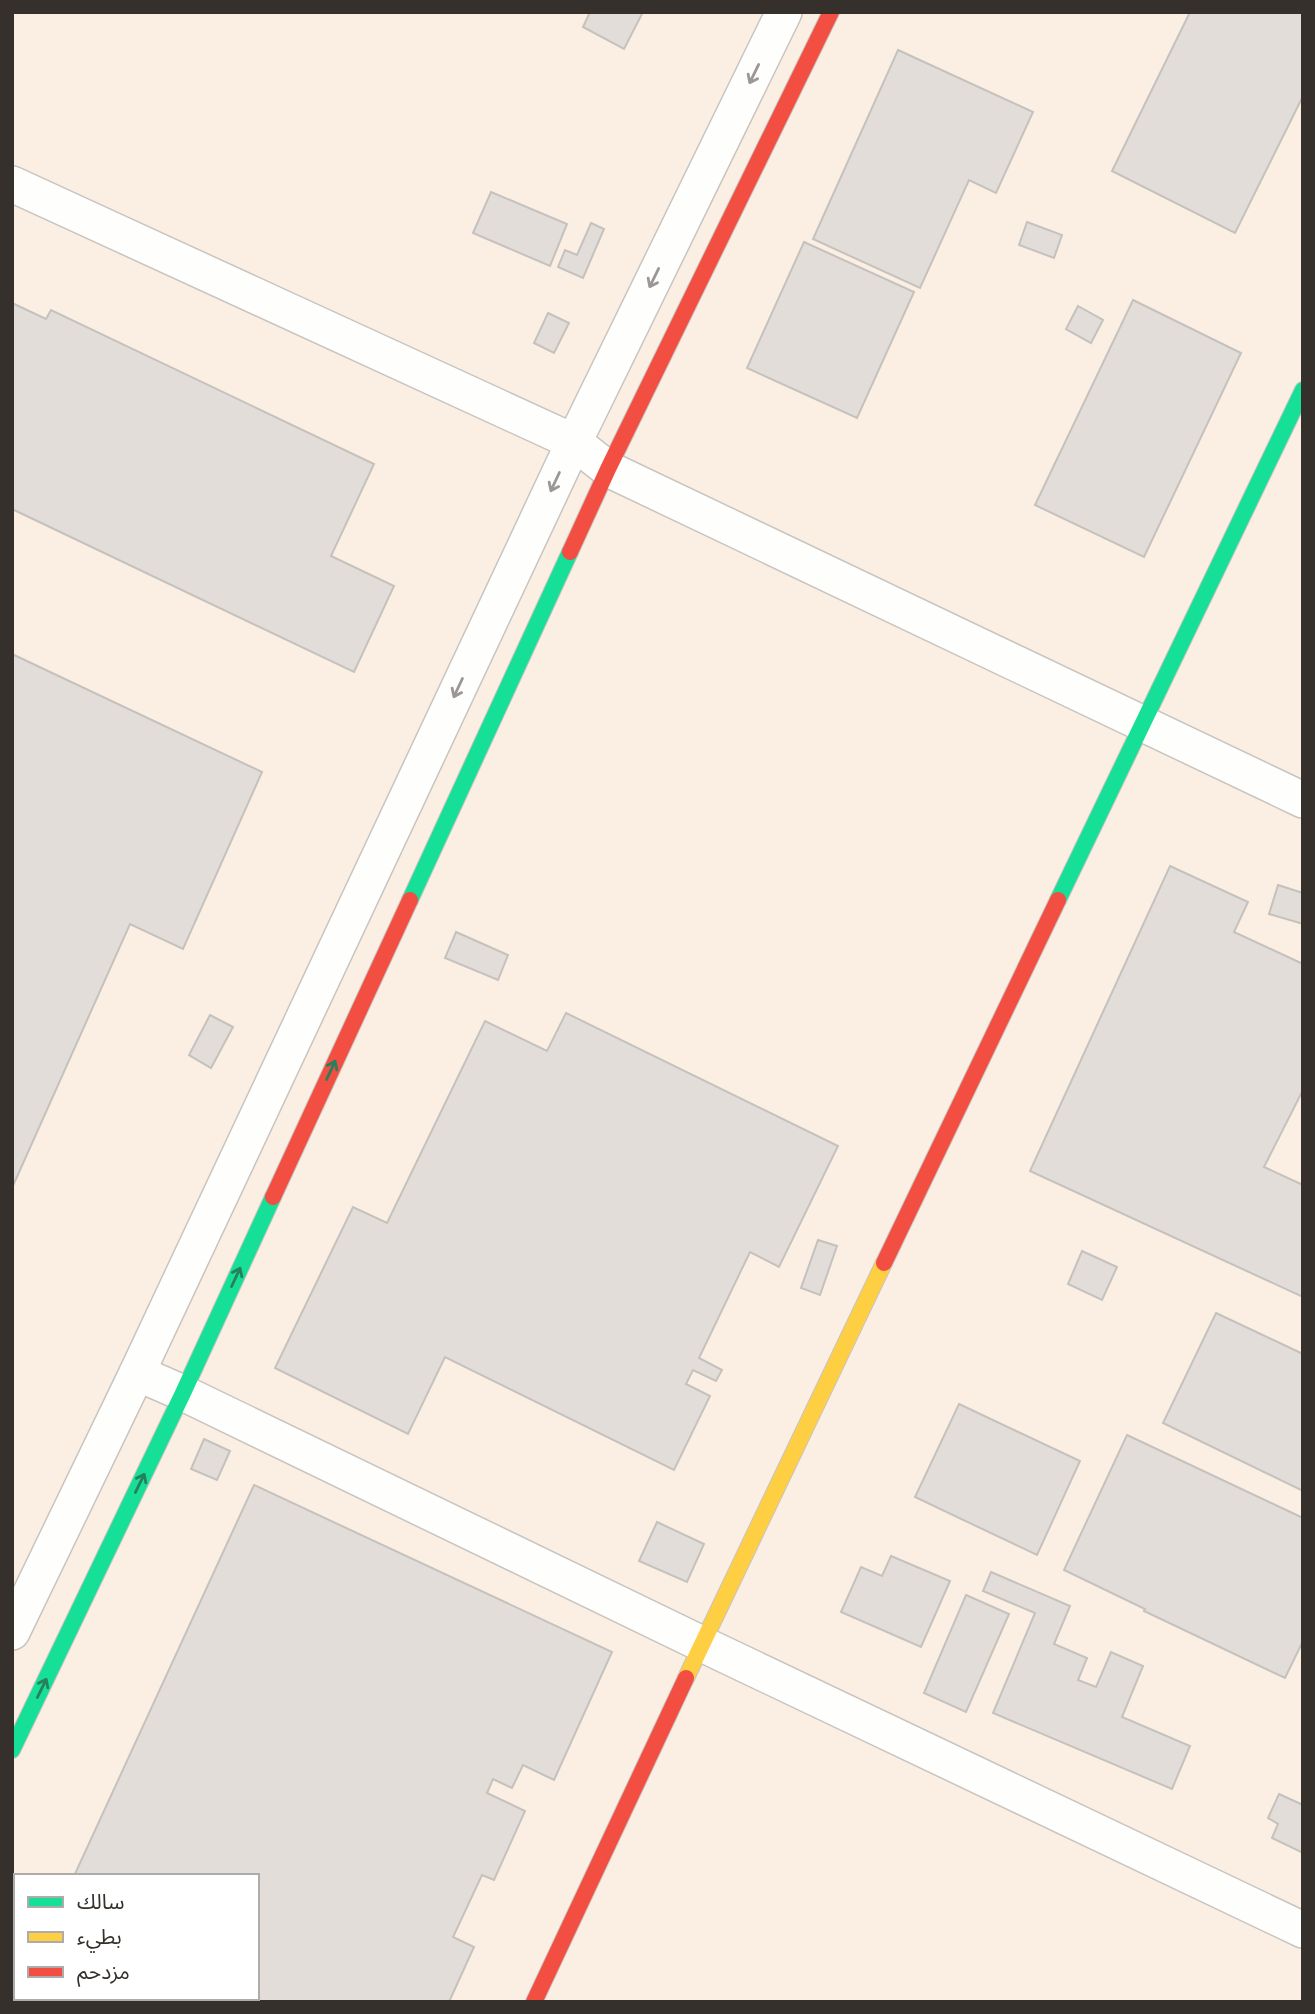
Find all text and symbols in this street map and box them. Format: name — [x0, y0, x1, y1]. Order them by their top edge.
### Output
one-way arrow — [747, 63, 761, 84]
one-way arrow — [647, 267, 661, 288]
one-way arrow — [548, 471, 561, 493]
one-way arrow — [451, 677, 464, 699]
one-way arrow — [325, 1060, 339, 1081]
one-way arrow — [230, 1267, 243, 1288]
one-way arrow — [134, 1473, 147, 1494]
one-way arrow — [35, 1678, 49, 1699]
legend — [14, 1874, 259, 2000]
text: سالك — [77, 1889, 124, 1914]
text: بطيء — [77, 1924, 122, 1953]
text: مزدحم — [77, 1959, 130, 1987]

